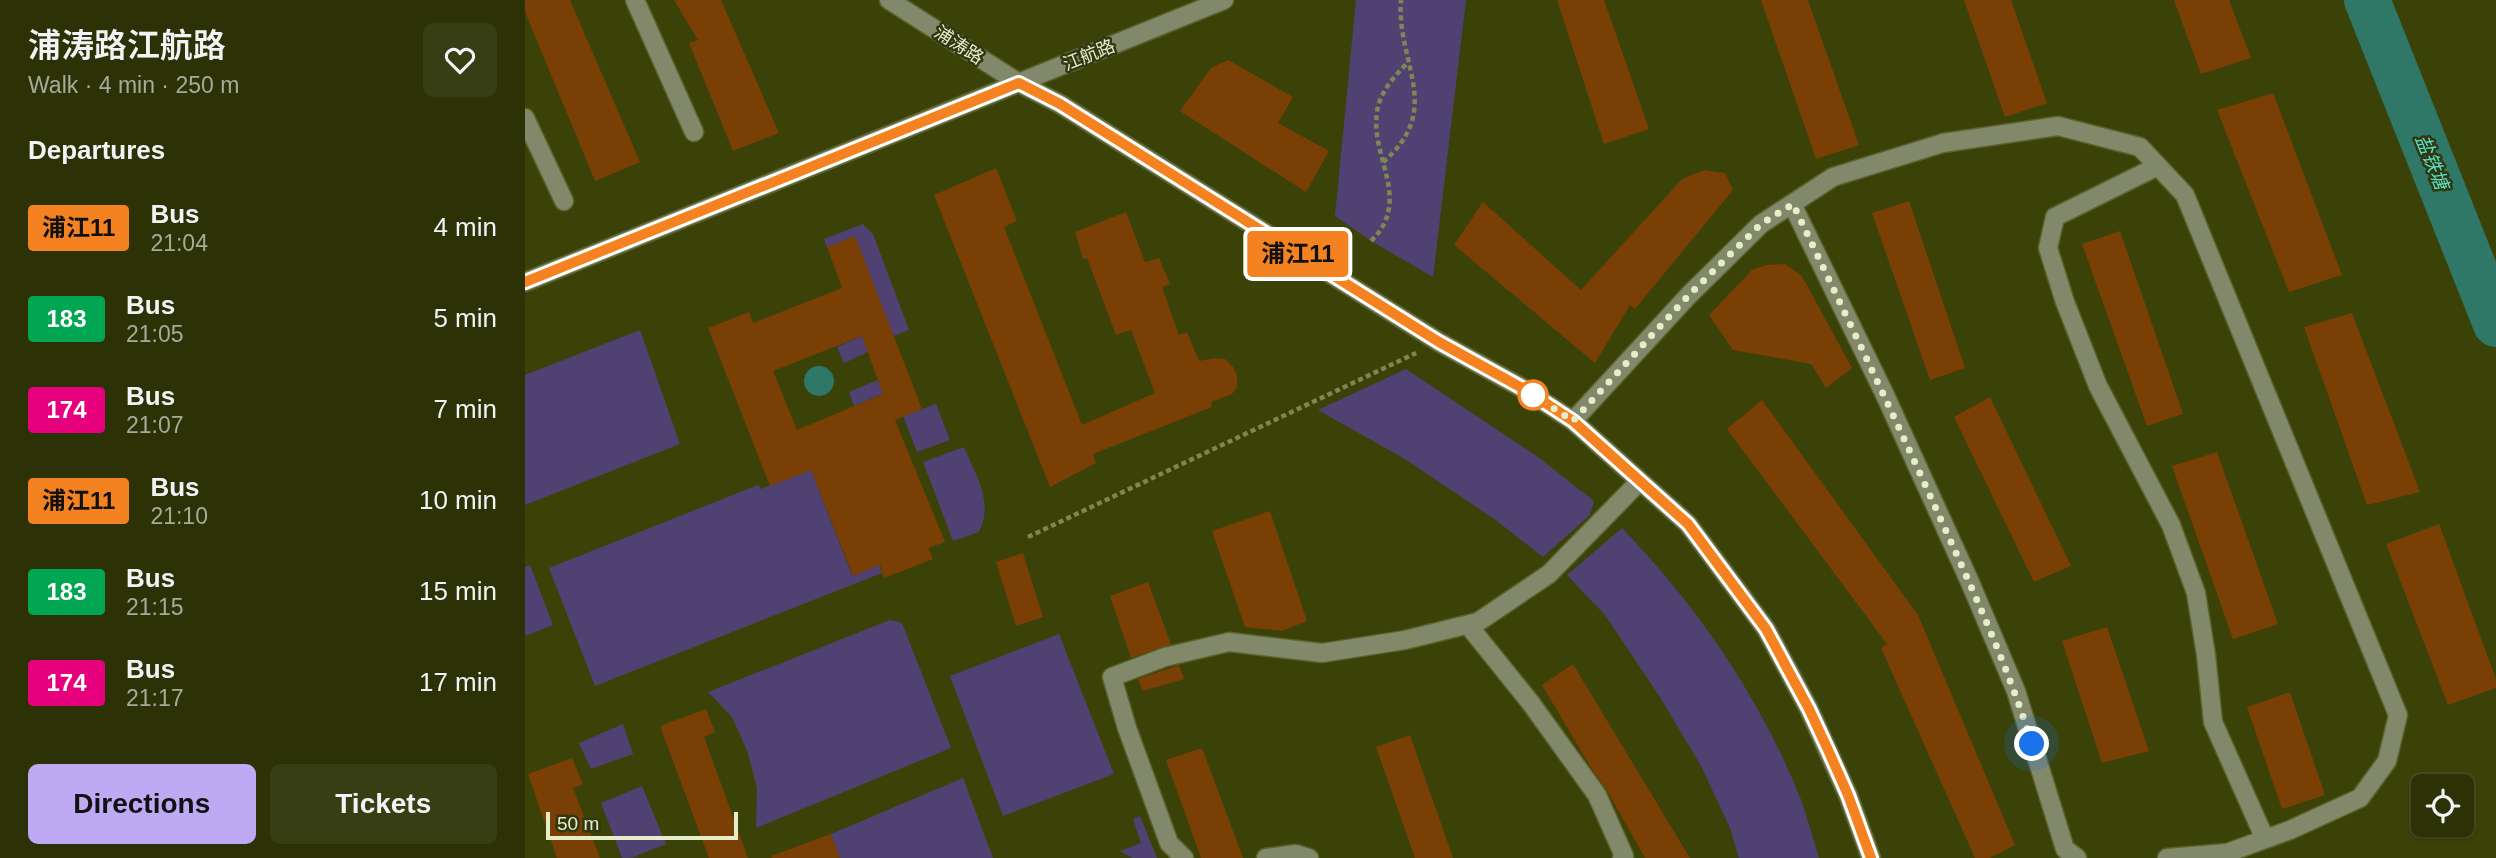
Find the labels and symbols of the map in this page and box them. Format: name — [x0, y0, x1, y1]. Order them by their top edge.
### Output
street label: 浦涛路 — [931, 22, 987, 68]
street label: 江航路 — [1060, 36, 1118, 74]
water label: 盐铁塘 — [2412, 132, 2454, 195]
line badge: 浦江11 — [1249, 231, 1347, 277]
unlabelled marker — [1518, 380, 1548, 410]
your location — [2014, 726, 2049, 761]
scale bar — [546, 809, 739, 841]

